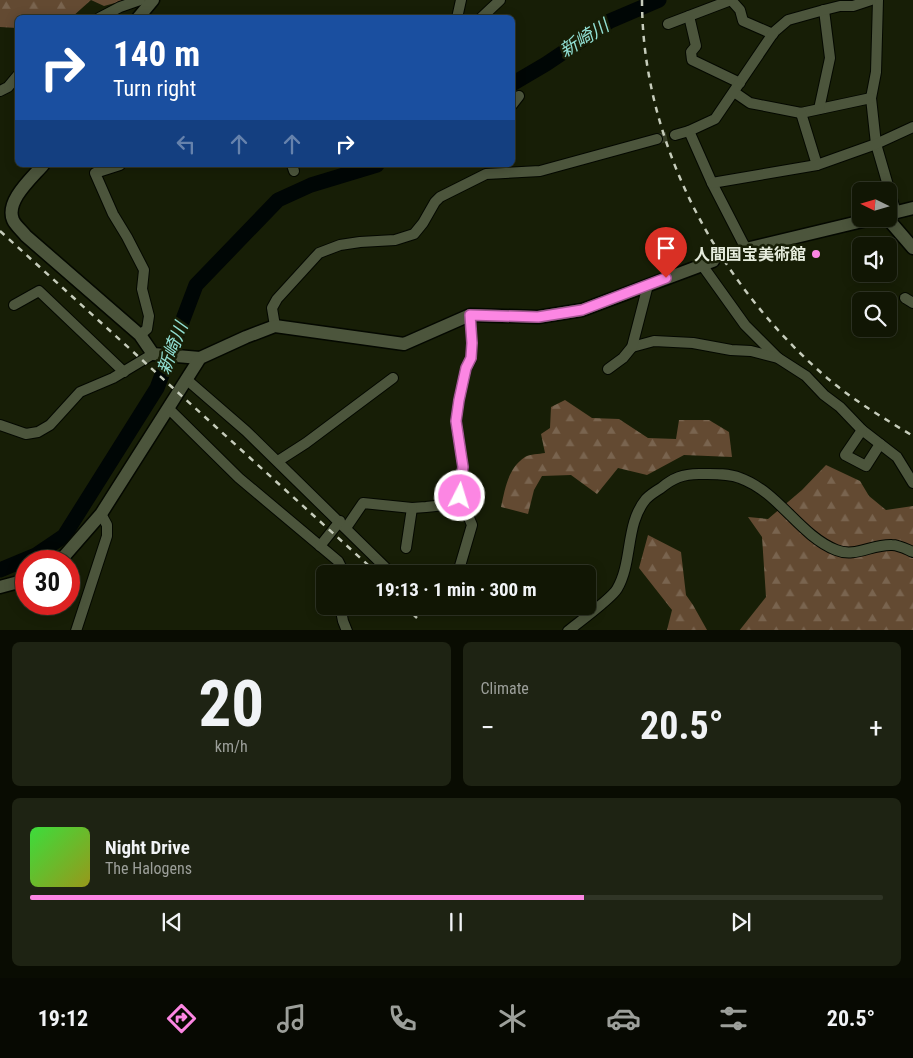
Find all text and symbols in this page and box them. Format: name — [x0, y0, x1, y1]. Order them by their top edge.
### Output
water label: 新崎川 — [556, 14, 614, 61]
text: 140 m — [113, 34, 200, 75]
icon: right — [30, 35, 95, 100]
text: Turn right — [113, 76, 196, 101]
icon: left — [172, 130, 200, 158]
icon: ahead — [225, 130, 253, 158]
icon: ahead — [278, 130, 306, 158]
icon: right — [331, 130, 359, 158]
north arrow — [852, 182, 898, 228]
map controls — [852, 182, 897, 337]
pin — [645, 227, 687, 278]
icon: arrive — [652, 234, 680, 262]
button: sound — [852, 237, 897, 282]
place label: 人間国宝美術館 — [694, 245, 806, 264]
marker: 人間国宝美術館 — [810, 248, 822, 260]
button: search — [852, 292, 897, 337]
water label: 新崎川 — [153, 317, 192, 377]
position arrow — [433, 469, 485, 521]
speed limit sign: 30 — [15, 550, 80, 615]
text: 19:13 · 1 min · 300 m — [375, 578, 537, 601]
text: 20 — [198, 666, 264, 742]
text: Climate — [481, 679, 529, 698]
text: 20.5° — [640, 704, 724, 748]
text: − — [481, 711, 495, 744]
text: + — [869, 711, 883, 744]
text: km/h — [215, 737, 248, 756]
text: Night Drive — [105, 836, 190, 859]
text: The Halogens — [105, 859, 192, 878]
icon: previous — [158, 908, 186, 936]
icon: pause — [442, 908, 470, 936]
icon: next — [727, 908, 755, 936]
icon: directions — [164, 1001, 199, 1036]
icon: music — [274, 1001, 309, 1036]
icon: phone — [385, 1001, 420, 1036]
icon: climate — [495, 1001, 530, 1036]
icon: car — [606, 1001, 641, 1036]
icon: filters — [716, 1001, 751, 1036]
text: 19:12 — [38, 1006, 88, 1031]
text: 20.5° — [827, 1006, 875, 1031]

